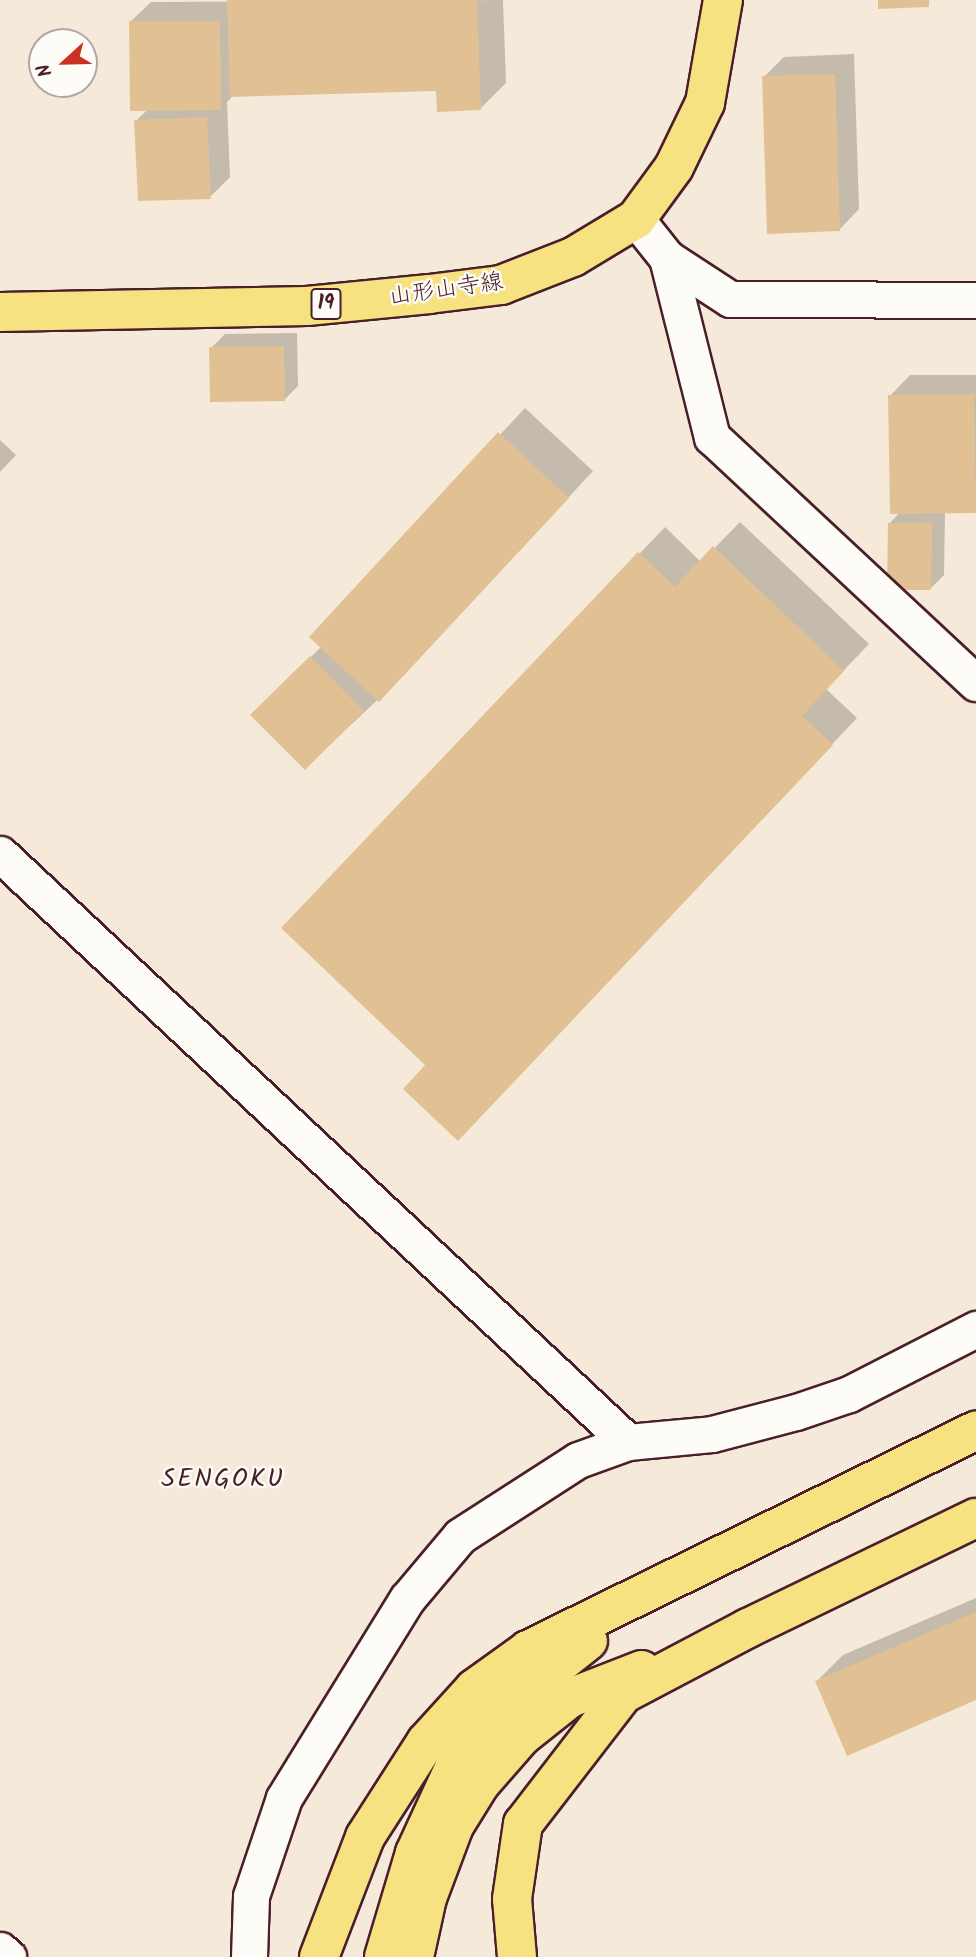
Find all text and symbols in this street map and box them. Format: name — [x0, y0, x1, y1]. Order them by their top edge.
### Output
north arrow — [28, 28, 98, 98]
text: N — [29, 59, 62, 81]
street label: 山形山寺線 — [387, 268, 505, 312]
road number: 19 — [310, 286, 342, 322]
district label: SENGOKU — [162, 1464, 284, 1496]

